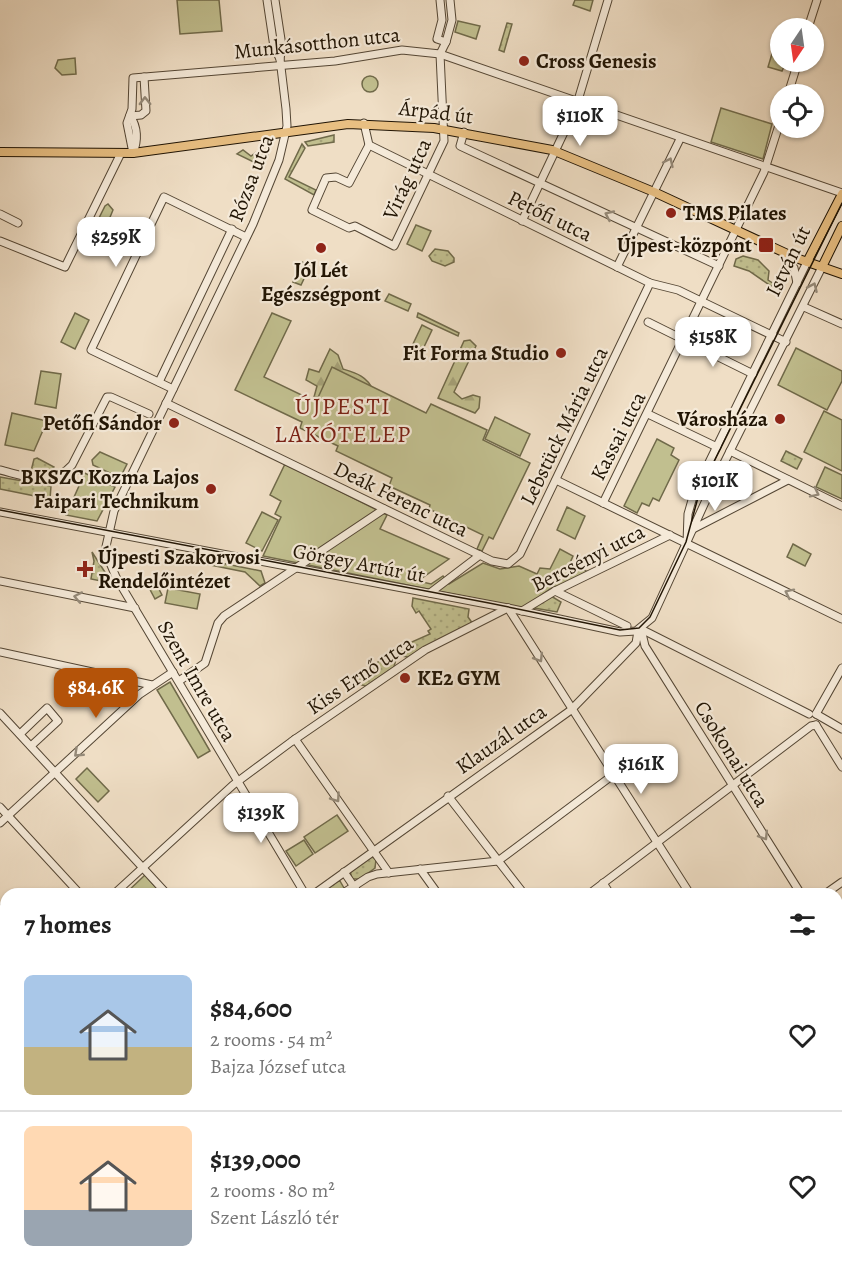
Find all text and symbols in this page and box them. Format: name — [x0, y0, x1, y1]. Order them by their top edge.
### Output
north arrow — [770, 18, 824, 72]
map controls — [770, 18, 824, 138]
street label: Munkásotthon utca — [233, 20, 402, 66]
place label: Cross Genesis — [536, 47, 657, 75]
marker: Cross Genesis — [517, 54, 531, 68]
button: locate — [770, 84, 824, 138]
street label: Árpád út — [396, 93, 475, 130]
pin: $110K — [538, 96, 622, 147]
one-way arrow — [139, 97, 152, 106]
text: $110K — [557, 102, 603, 129]
street label: Rózsa utca — [222, 130, 281, 226]
street label: Virág utca — [376, 133, 438, 225]
one-way arrow — [661, 157, 673, 168]
street label: Petőfi utca — [503, 184, 597, 249]
place label: TMS Pilates — [683, 199, 787, 227]
marker: TMS Pilates — [664, 206, 678, 220]
one-way arrow — [605, 210, 616, 222]
pin: $259K — [74, 217, 158, 268]
street label: István út — [759, 221, 817, 301]
text: $259K — [91, 223, 141, 250]
place label: Újpest-központ — [617, 231, 752, 259]
marker: Újpest-központ — [757, 236, 775, 254]
marker: Jól Lét Egészségpont — [314, 241, 328, 255]
place label: Jól Lét Egészségpont — [261, 256, 381, 308]
one-way arrow — [806, 282, 818, 293]
pin: $158K — [671, 317, 755, 368]
text: $158K — [689, 323, 737, 350]
place label: Fit Forma Studio — [402, 339, 549, 367]
street label: Lebstück Mária utca — [513, 342, 615, 510]
marker: Fit Forma Studio — [554, 346, 568, 360]
street label: Kassai utca — [584, 387, 652, 485]
district label: ÚJPESTI LAKÓTELEP — [274, 390, 412, 450]
place label: Városháza — [676, 405, 769, 433]
place label: Petőfi Sándor — [43, 409, 162, 437]
marker: Városháza — [773, 412, 787, 426]
marker: Petőfi Sándor — [167, 416, 181, 430]
street label: Deák Ferenc utca — [329, 454, 473, 544]
pin: $101K — [673, 461, 757, 512]
place label: BKSZC Kozma Lajos Faipari Technikum — [21, 463, 199, 515]
text: $101K — [692, 467, 738, 494]
marker: BKSZC Kozma Lajos Faipari Technikum — [204, 482, 218, 496]
one-way arrow — [808, 486, 819, 497]
street label: Bercsényi utca — [527, 517, 650, 599]
street label: Görgey Artúr út — [290, 536, 428, 590]
place label: Újpesti Szakorvosi Rendelőintézet — [98, 543, 260, 595]
marker: Újpesti Szakorvosi Rendelőintézet — [76, 560, 94, 578]
one-way arrow — [785, 589, 796, 600]
one-way arrow — [73, 591, 83, 604]
street label: Szent Imre utca — [151, 615, 243, 747]
street label: Kiss Ernő utca — [301, 629, 419, 721]
one-way arrow — [531, 652, 543, 662]
place label: KE2 GYM — [417, 664, 501, 692]
pin: $84.6K — [47, 668, 145, 719]
marker: KE2 GYM — [398, 671, 412, 685]
text: $84.6K — [68, 674, 124, 701]
street label: Csokonai utca — [688, 695, 776, 813]
street label: Klauzál utca — [450, 697, 552, 781]
pin: $161K — [599, 744, 683, 795]
one-way arrow — [74, 746, 85, 757]
text: $161K — [618, 750, 664, 777]
one-way arrow — [329, 792, 340, 803]
pin: $139K — [219, 793, 303, 844]
text: $139K — [237, 799, 285, 826]
one-way arrow — [757, 829, 768, 840]
text: 7 homes — [24, 907, 112, 942]
icon: filters — [786, 908, 819, 941]
text: $84,600 — [210, 991, 292, 1026]
icon: home — [72, 999, 144, 1071]
icon: heart — [786, 1019, 819, 1052]
text: 2 rooms · 54 m² — [210, 1026, 332, 1053]
text: Bajza József utca — [210, 1053, 346, 1080]
text: $139,000 — [210, 1142, 301, 1177]
icon: home — [72, 1150, 144, 1222]
icon: heart — [786, 1170, 819, 1203]
text: 2 rooms · 80 m² — [210, 1177, 335, 1204]
text: Szent László tér — [210, 1204, 339, 1231]

